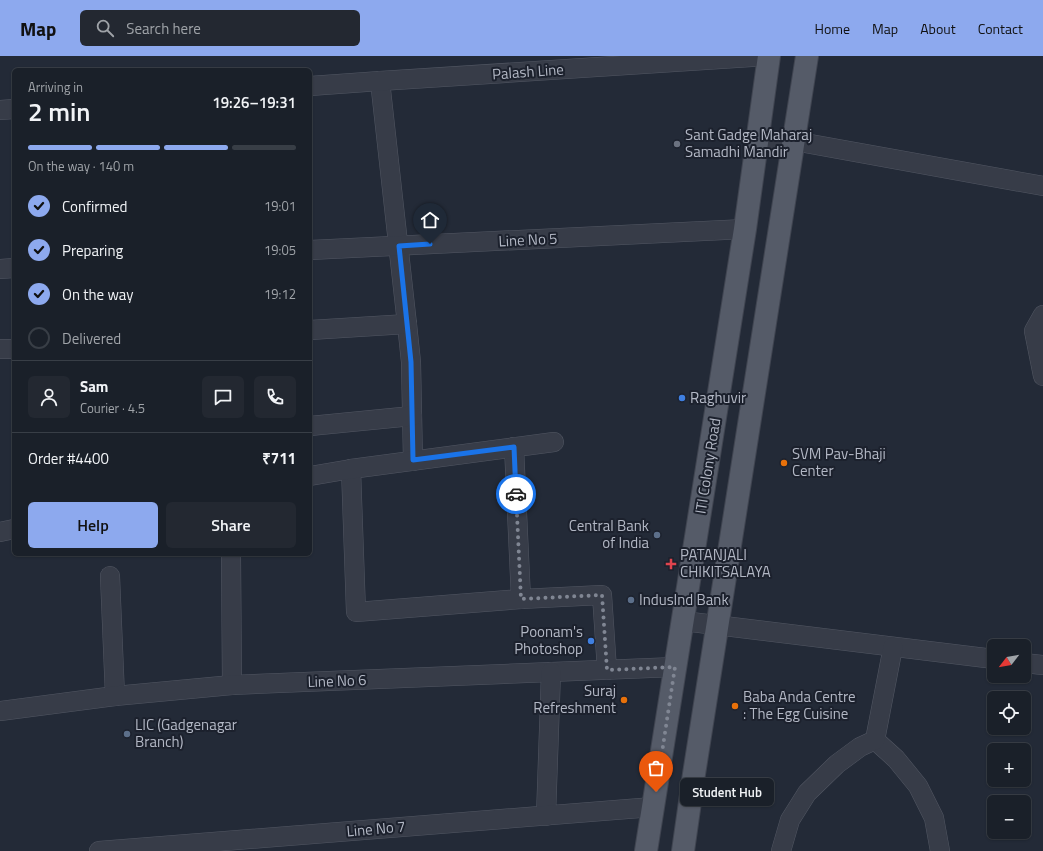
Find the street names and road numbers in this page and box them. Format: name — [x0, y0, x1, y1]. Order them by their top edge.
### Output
street label: Palash Line — [491, 58, 565, 85]
street label: Line No 5 — [498, 226, 558, 253]
street label: ITI Colony Road — [689, 416, 726, 516]
street label: Line No 6 — [307, 668, 367, 693]
street label: Line No 7 — [346, 814, 406, 843]

